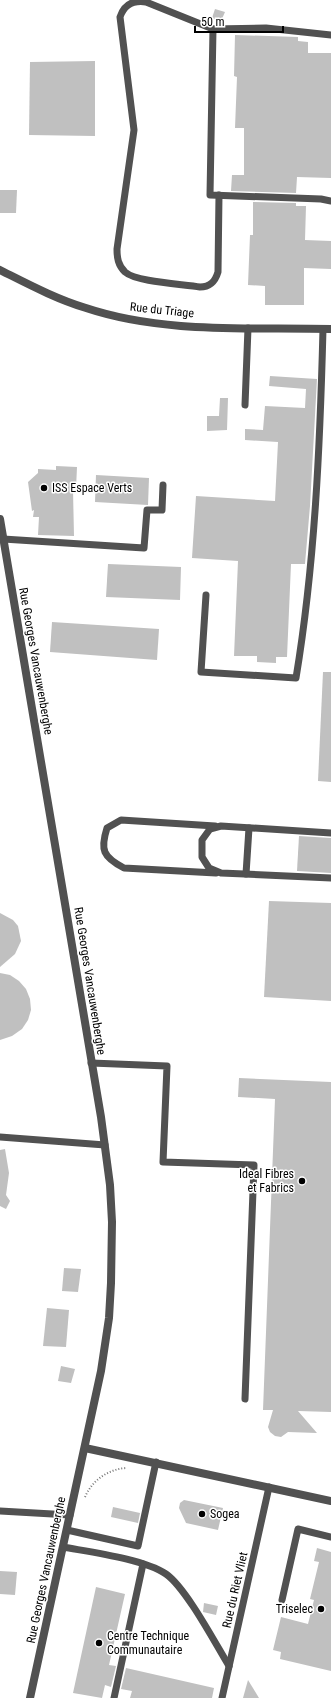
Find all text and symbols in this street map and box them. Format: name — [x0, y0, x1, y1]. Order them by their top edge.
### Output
scale bar — [195, 8, 283, 34]
text: 50 m — [201, 15, 225, 29]
street label: Rue du Triage — [129, 300, 195, 320]
place label: ISS Espace Verts — [52, 481, 132, 495]
marker: ISS Espace Verts — [39, 483, 49, 493]
street label: Rue Georges Vancauwenberghe — [16, 586, 56, 736]
street label: Rue Georges Vancauwenberghe — [71, 906, 109, 1056]
place label: Ideal Fibres et Fabrics — [239, 1167, 294, 1195]
marker: Ideal Fibres et Fabrics — [297, 1176, 307, 1186]
street label: Rue Georges Vancauwenberghe — [24, 1495, 68, 1645]
place label: Sogea — [210, 1507, 240, 1521]
marker: Sogea — [197, 1509, 207, 1519]
street label: Rue du Riet Vliet — [219, 1550, 251, 1629]
place label: Triselec — [276, 1602, 313, 1616]
marker: Triselec — [316, 1604, 326, 1614]
place label: Centre Technique Communautaire — [107, 1629, 189, 1657]
marker: Centre Technique Communautaire — [94, 1638, 104, 1648]

